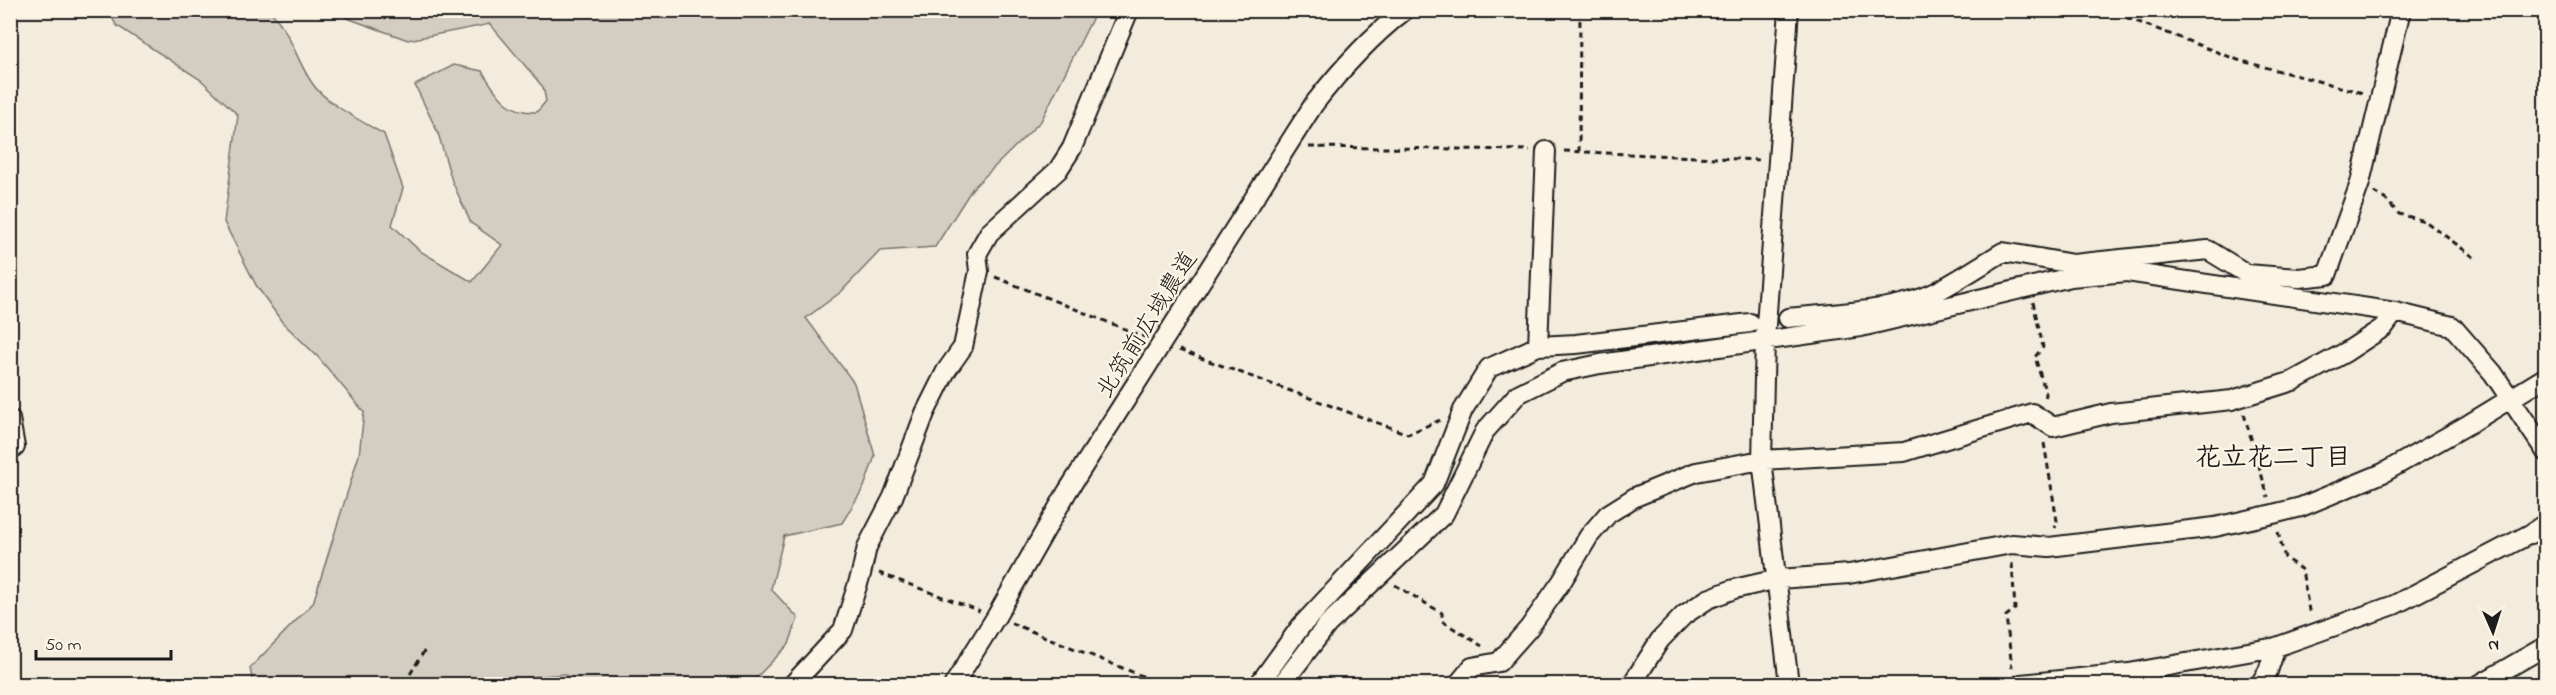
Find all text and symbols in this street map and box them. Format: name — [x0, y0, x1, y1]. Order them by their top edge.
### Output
street label: 北筑前広域農道 — [1089, 245, 1207, 406]
district label: 花立花二丁目 — [2195, 440, 2351, 478]
north arrow — [2463, 602, 2523, 662]
scale bar — [36, 623, 171, 661]
text: 50 m — [45, 633, 82, 659]
text: N — [2487, 633, 2500, 657]

